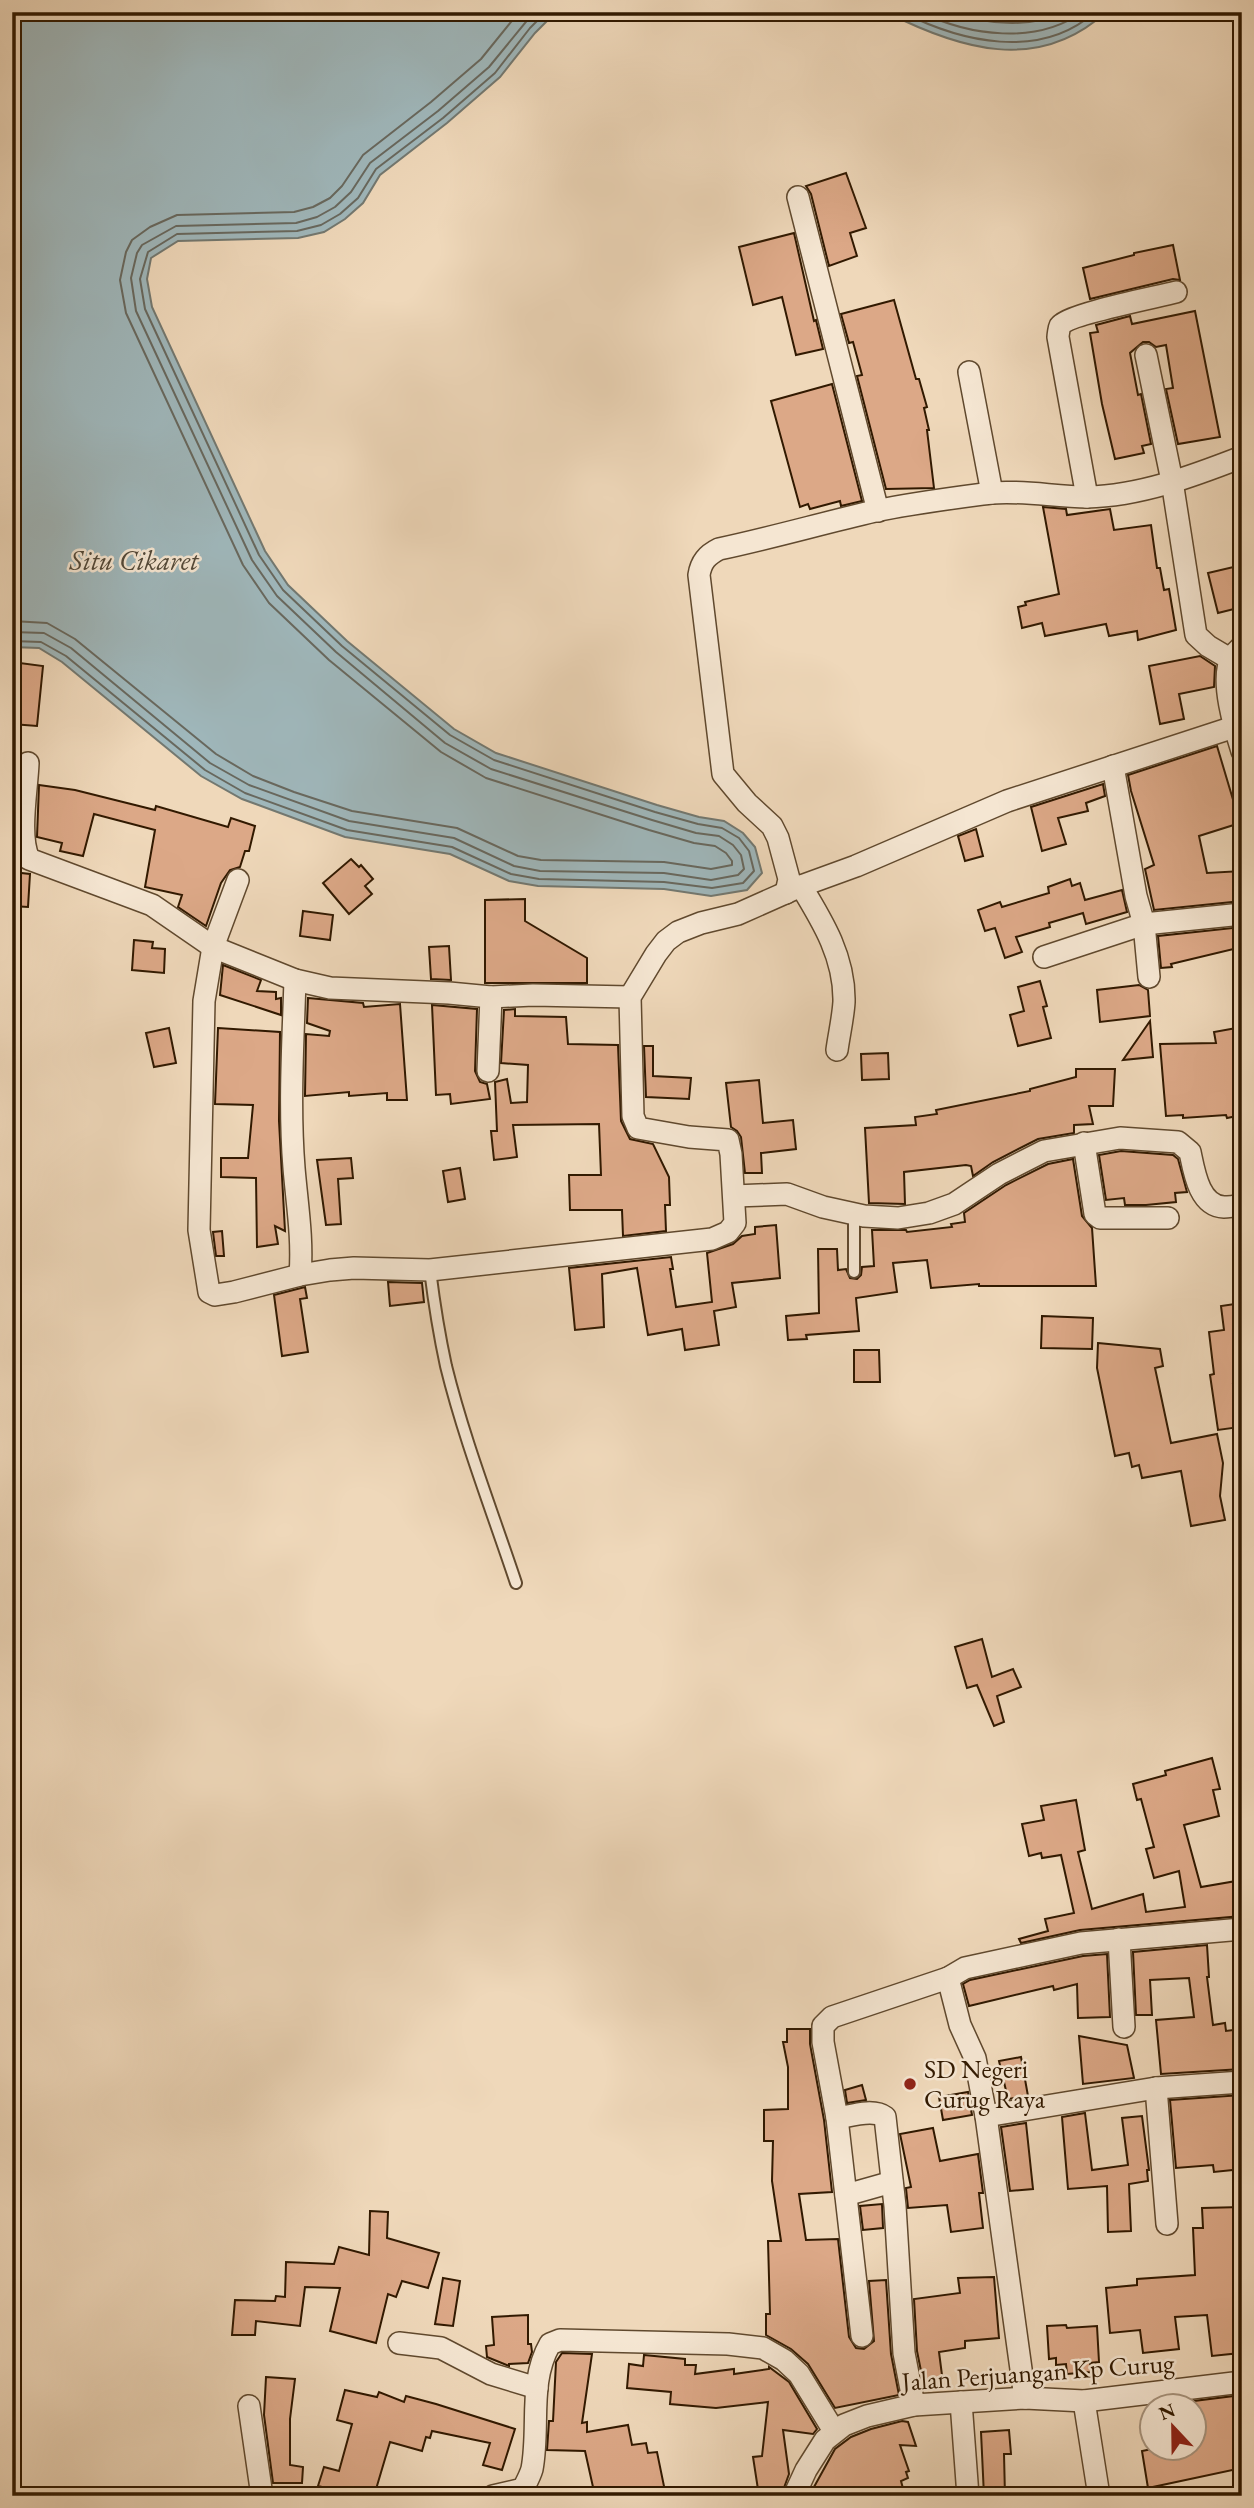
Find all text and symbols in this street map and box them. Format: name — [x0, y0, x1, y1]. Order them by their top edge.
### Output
water label: Situ Cikaret — [69, 542, 200, 578]
place label: SD Negeri Curug Raya — [924, 2052, 1046, 2116]
marker: SD Negeri Curug Raya — [902, 2076, 918, 2092]
street label: Jalan Perjuangan Kp Curug — [899, 2345, 1176, 2399]
north arrow — [1138, 2392, 1208, 2462]
text: N — [1155, 2397, 1179, 2426]

